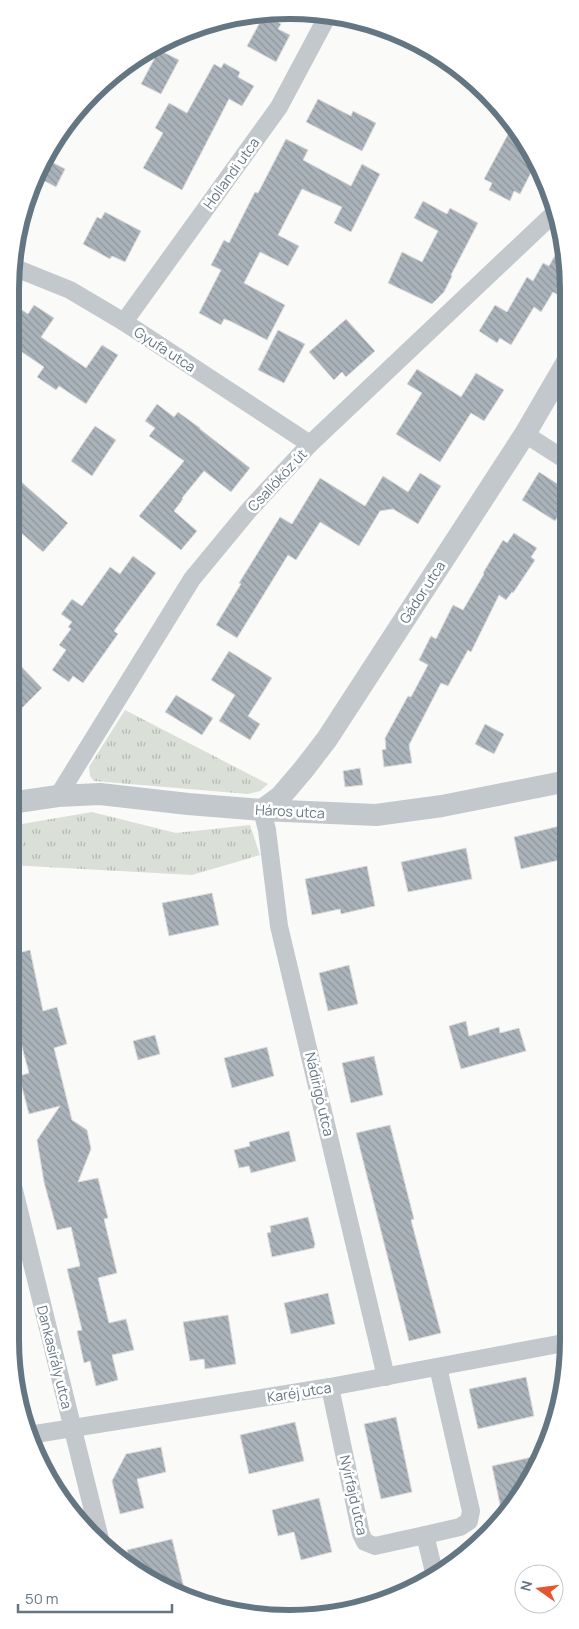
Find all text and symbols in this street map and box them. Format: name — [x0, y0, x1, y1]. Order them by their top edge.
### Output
street label: Hollandi utca — [199, 133, 263, 213]
street label: Gyufa utca — [130, 322, 200, 376]
street label: Csallóköz út — [243, 444, 311, 515]
street label: Gádor utca — [395, 557, 449, 627]
street label: Háros utca — [255, 800, 325, 822]
street label: Nádirigó utca — [301, 1050, 339, 1138]
street label: Dankasirály utca — [33, 1303, 77, 1411]
street label: Karéj utca — [266, 1378, 332, 1406]
street label: Nyírfajd utca — [336, 1453, 372, 1537]
north arrow — [514, 1564, 564, 1614]
text: N — [515, 1579, 536, 1593]
scale bar — [18, 1582, 171, 1614]
text: 50 m — [25, 1588, 59, 1609]

